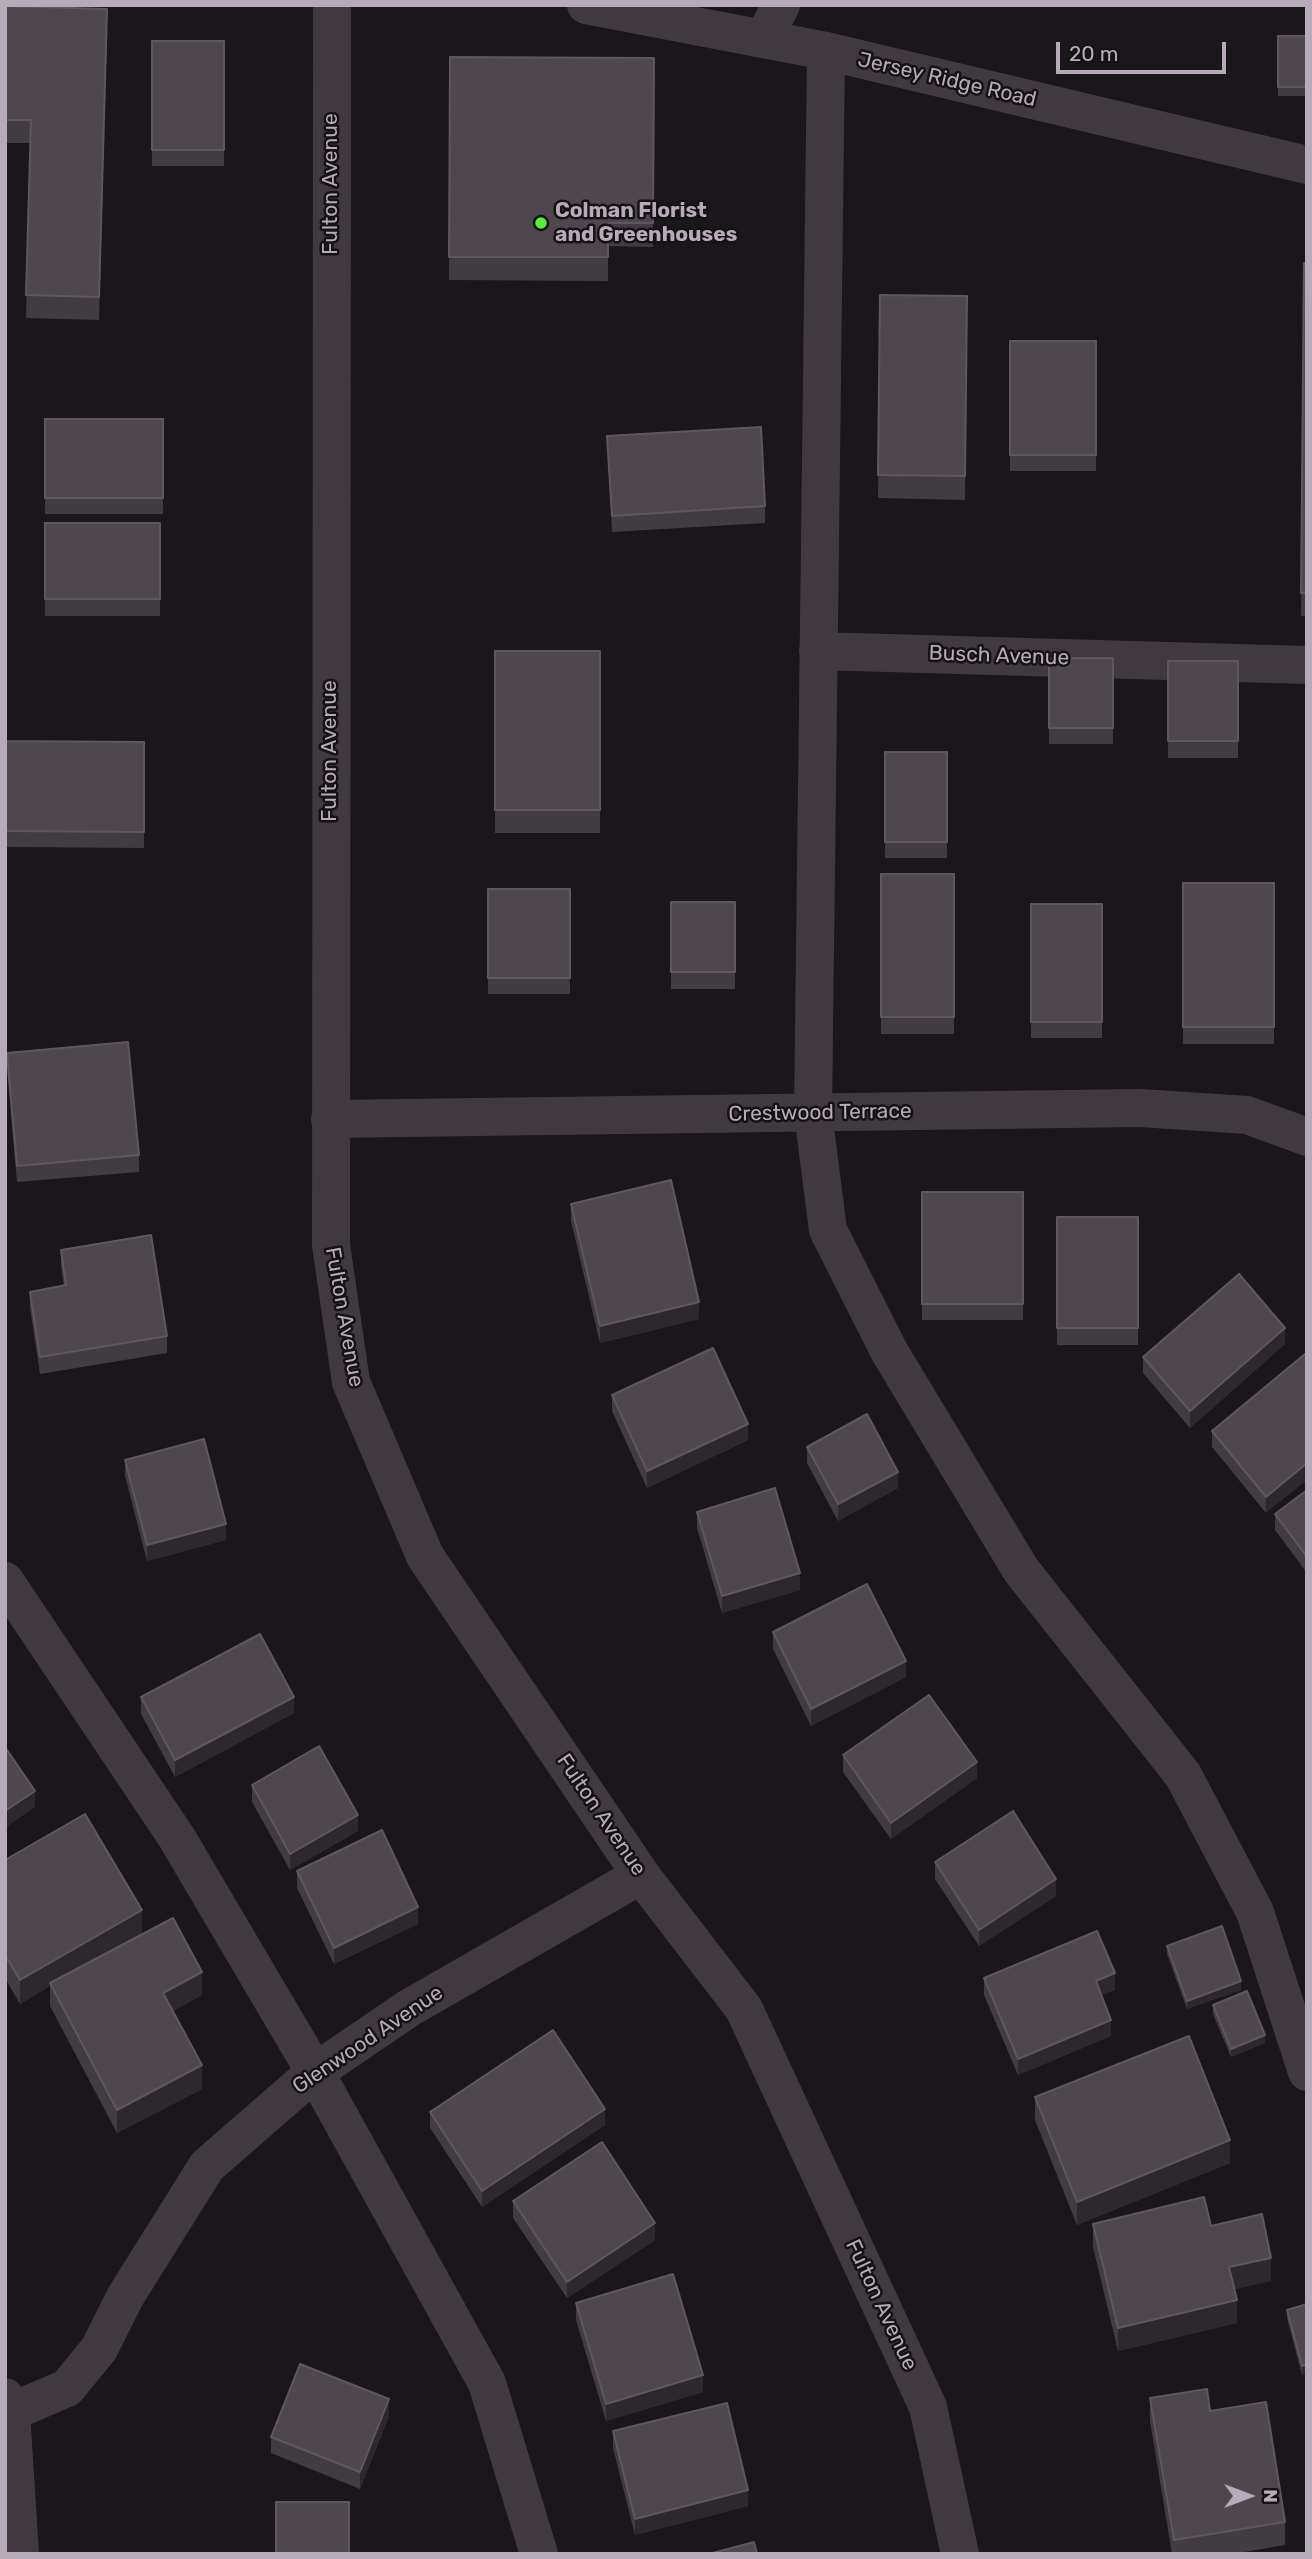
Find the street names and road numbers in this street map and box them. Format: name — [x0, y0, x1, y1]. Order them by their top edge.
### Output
street label: Jersey Ridge Road — [855, 47, 1039, 113]
street label: Fulton Avenue — [318, 113, 344, 255]
street label: Busch Avenue — [928, 641, 1070, 671]
street label: Fulton Avenue — [317, 680, 343, 822]
street label: Crestwood Terrace — [728, 1099, 912, 1127]
street label: Fulton Avenue — [319, 1245, 369, 1389]
street label: Fulton Avenue — [551, 1749, 651, 1881]
street label: Glenwood Avenue — [288, 1980, 448, 2100]
street label: Fulton Avenue — [840, 2236, 922, 2374]

